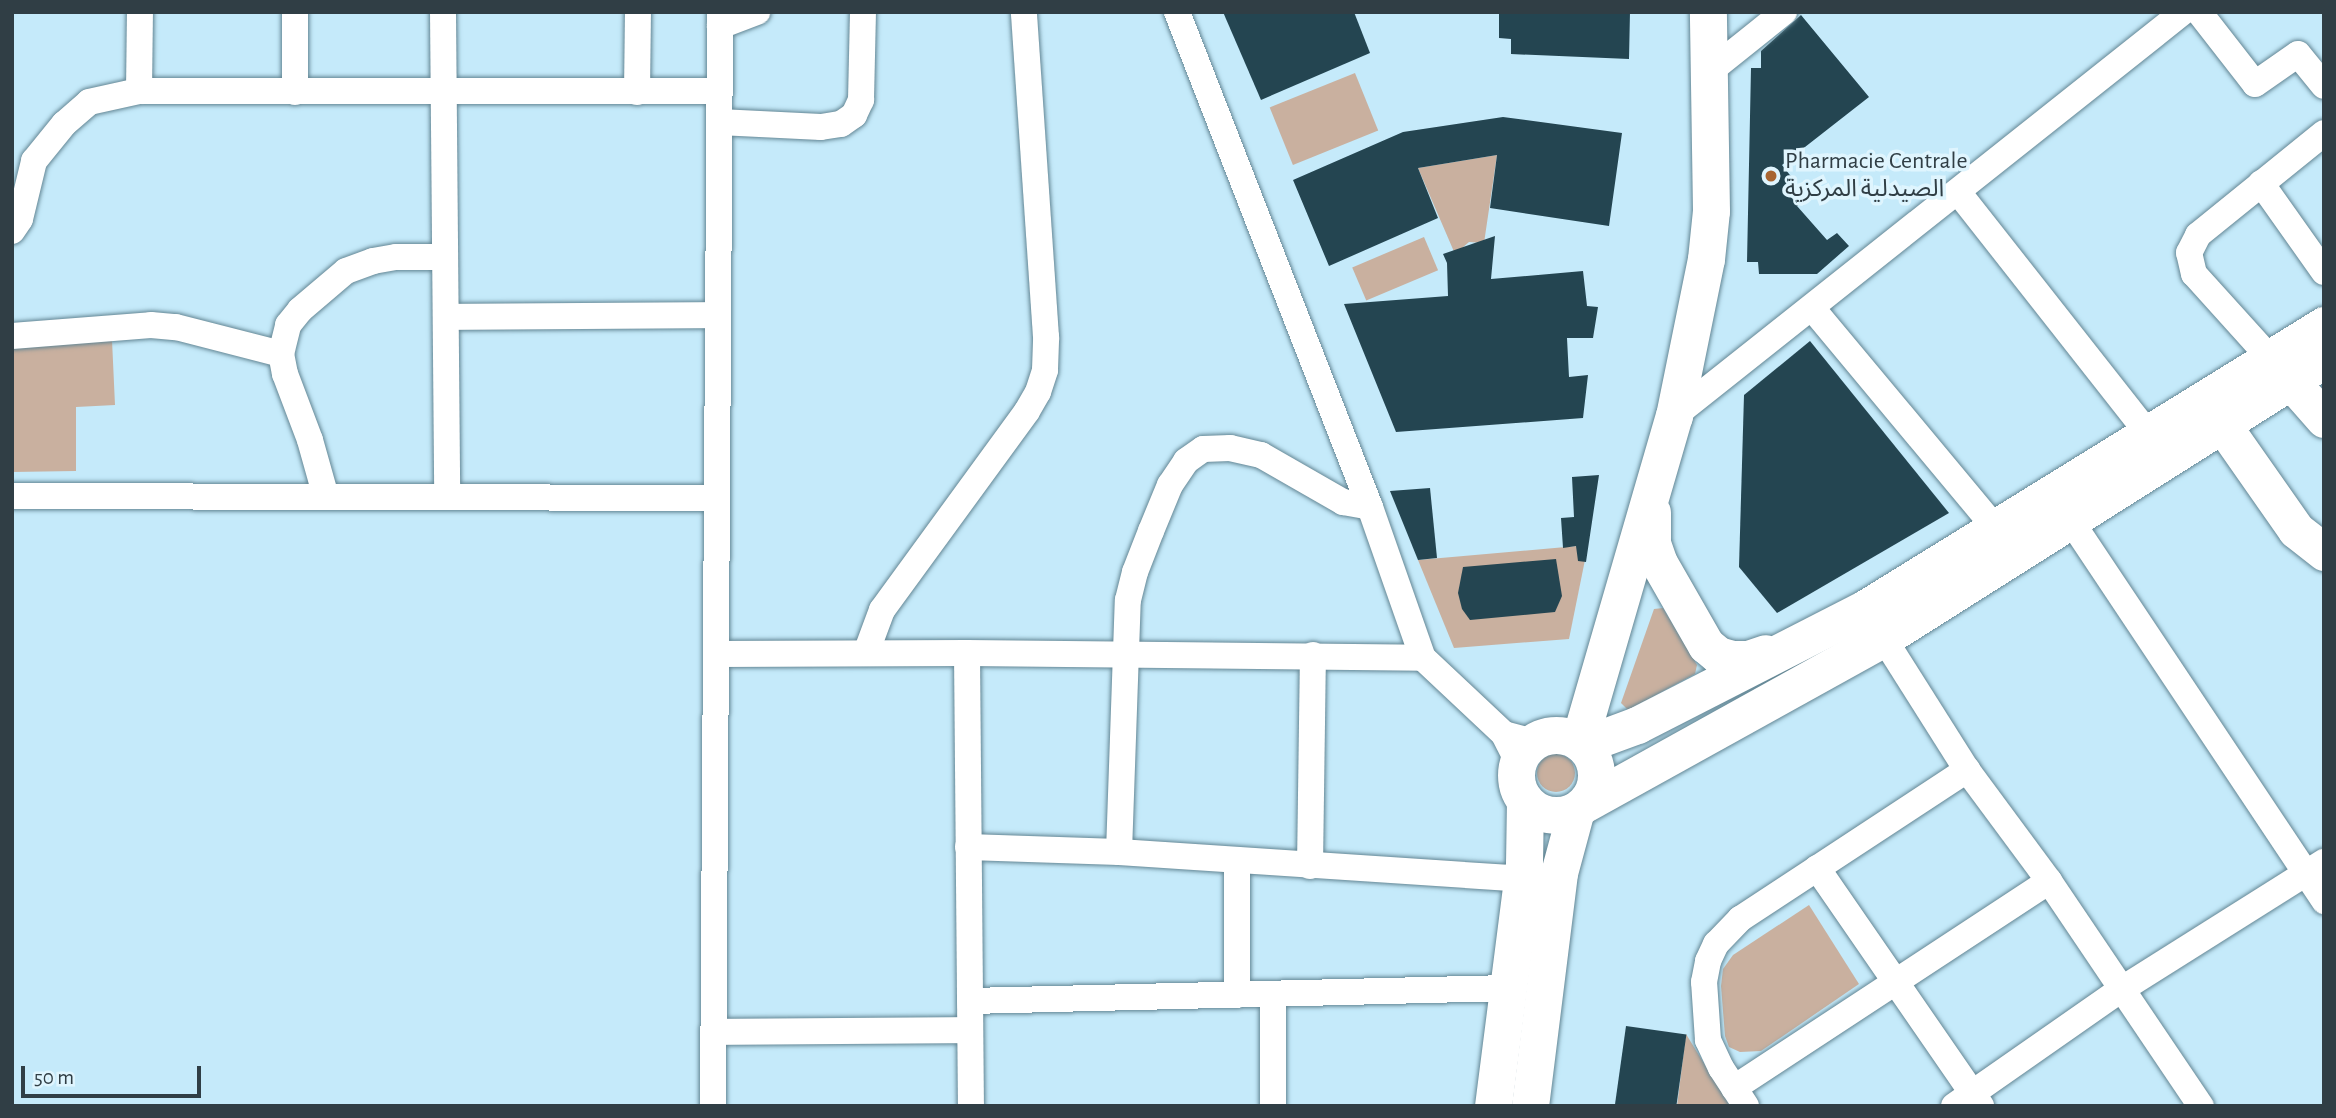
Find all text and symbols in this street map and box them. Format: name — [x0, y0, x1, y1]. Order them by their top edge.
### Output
place label: Pharmacie Centrale الصيدلية المركزية — [1785, 148, 1968, 204]
marker: Pharmacie Centrale الصيدلية المركزية — [1763, 168, 1779, 184]
scale bar — [24, 1052, 205, 1096]
text: 50 m — [34, 1067, 74, 1088]

